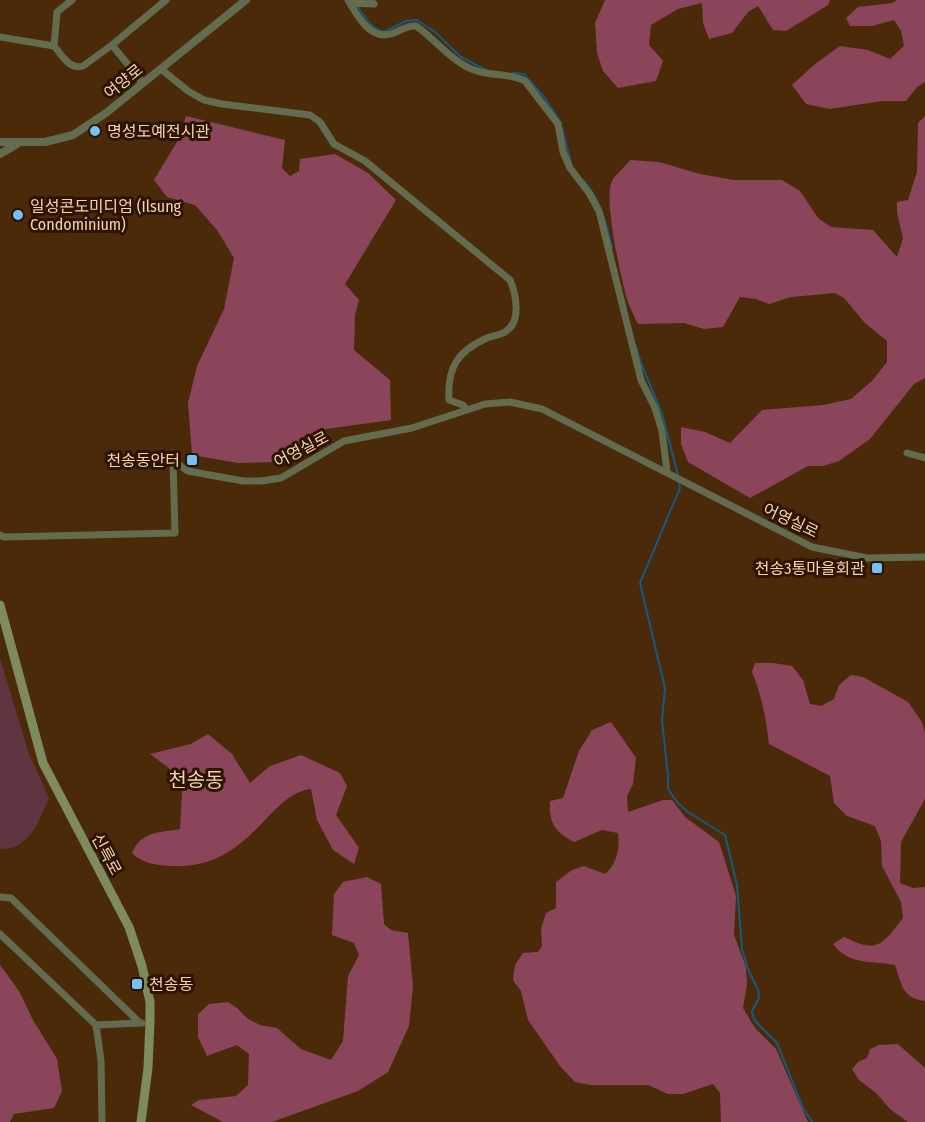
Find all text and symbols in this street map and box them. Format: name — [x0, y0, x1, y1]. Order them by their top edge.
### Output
street label: 여양로 — [100, 60, 147, 103]
place label: 명성도예전시관 — [107, 122, 210, 141]
marker: 명성도예전시관 — [88, 124, 102, 138]
place label: 일성콘도미디엄 (Ilsung Condominium) — [30, 197, 182, 234]
marker: 일성콘도미디엄 (Ilsung Condominium) — [11, 208, 25, 222]
street label: 어영실로 — [271, 427, 332, 472]
place label: 천송동안터 — [106, 451, 180, 470]
marker: 천송동안터 — [185, 453, 199, 467]
street label: 어영실로 — [760, 499, 822, 542]
place label: 천송3통마을회관 — [755, 559, 865, 578]
marker: 천송3통마을회관 — [870, 561, 884, 575]
district label: 천송동 — [168, 768, 224, 792]
street label: 신륵로 — [88, 830, 125, 878]
place label: 천송동 — [149, 975, 193, 994]
marker: 천송동 — [130, 977, 144, 991]

